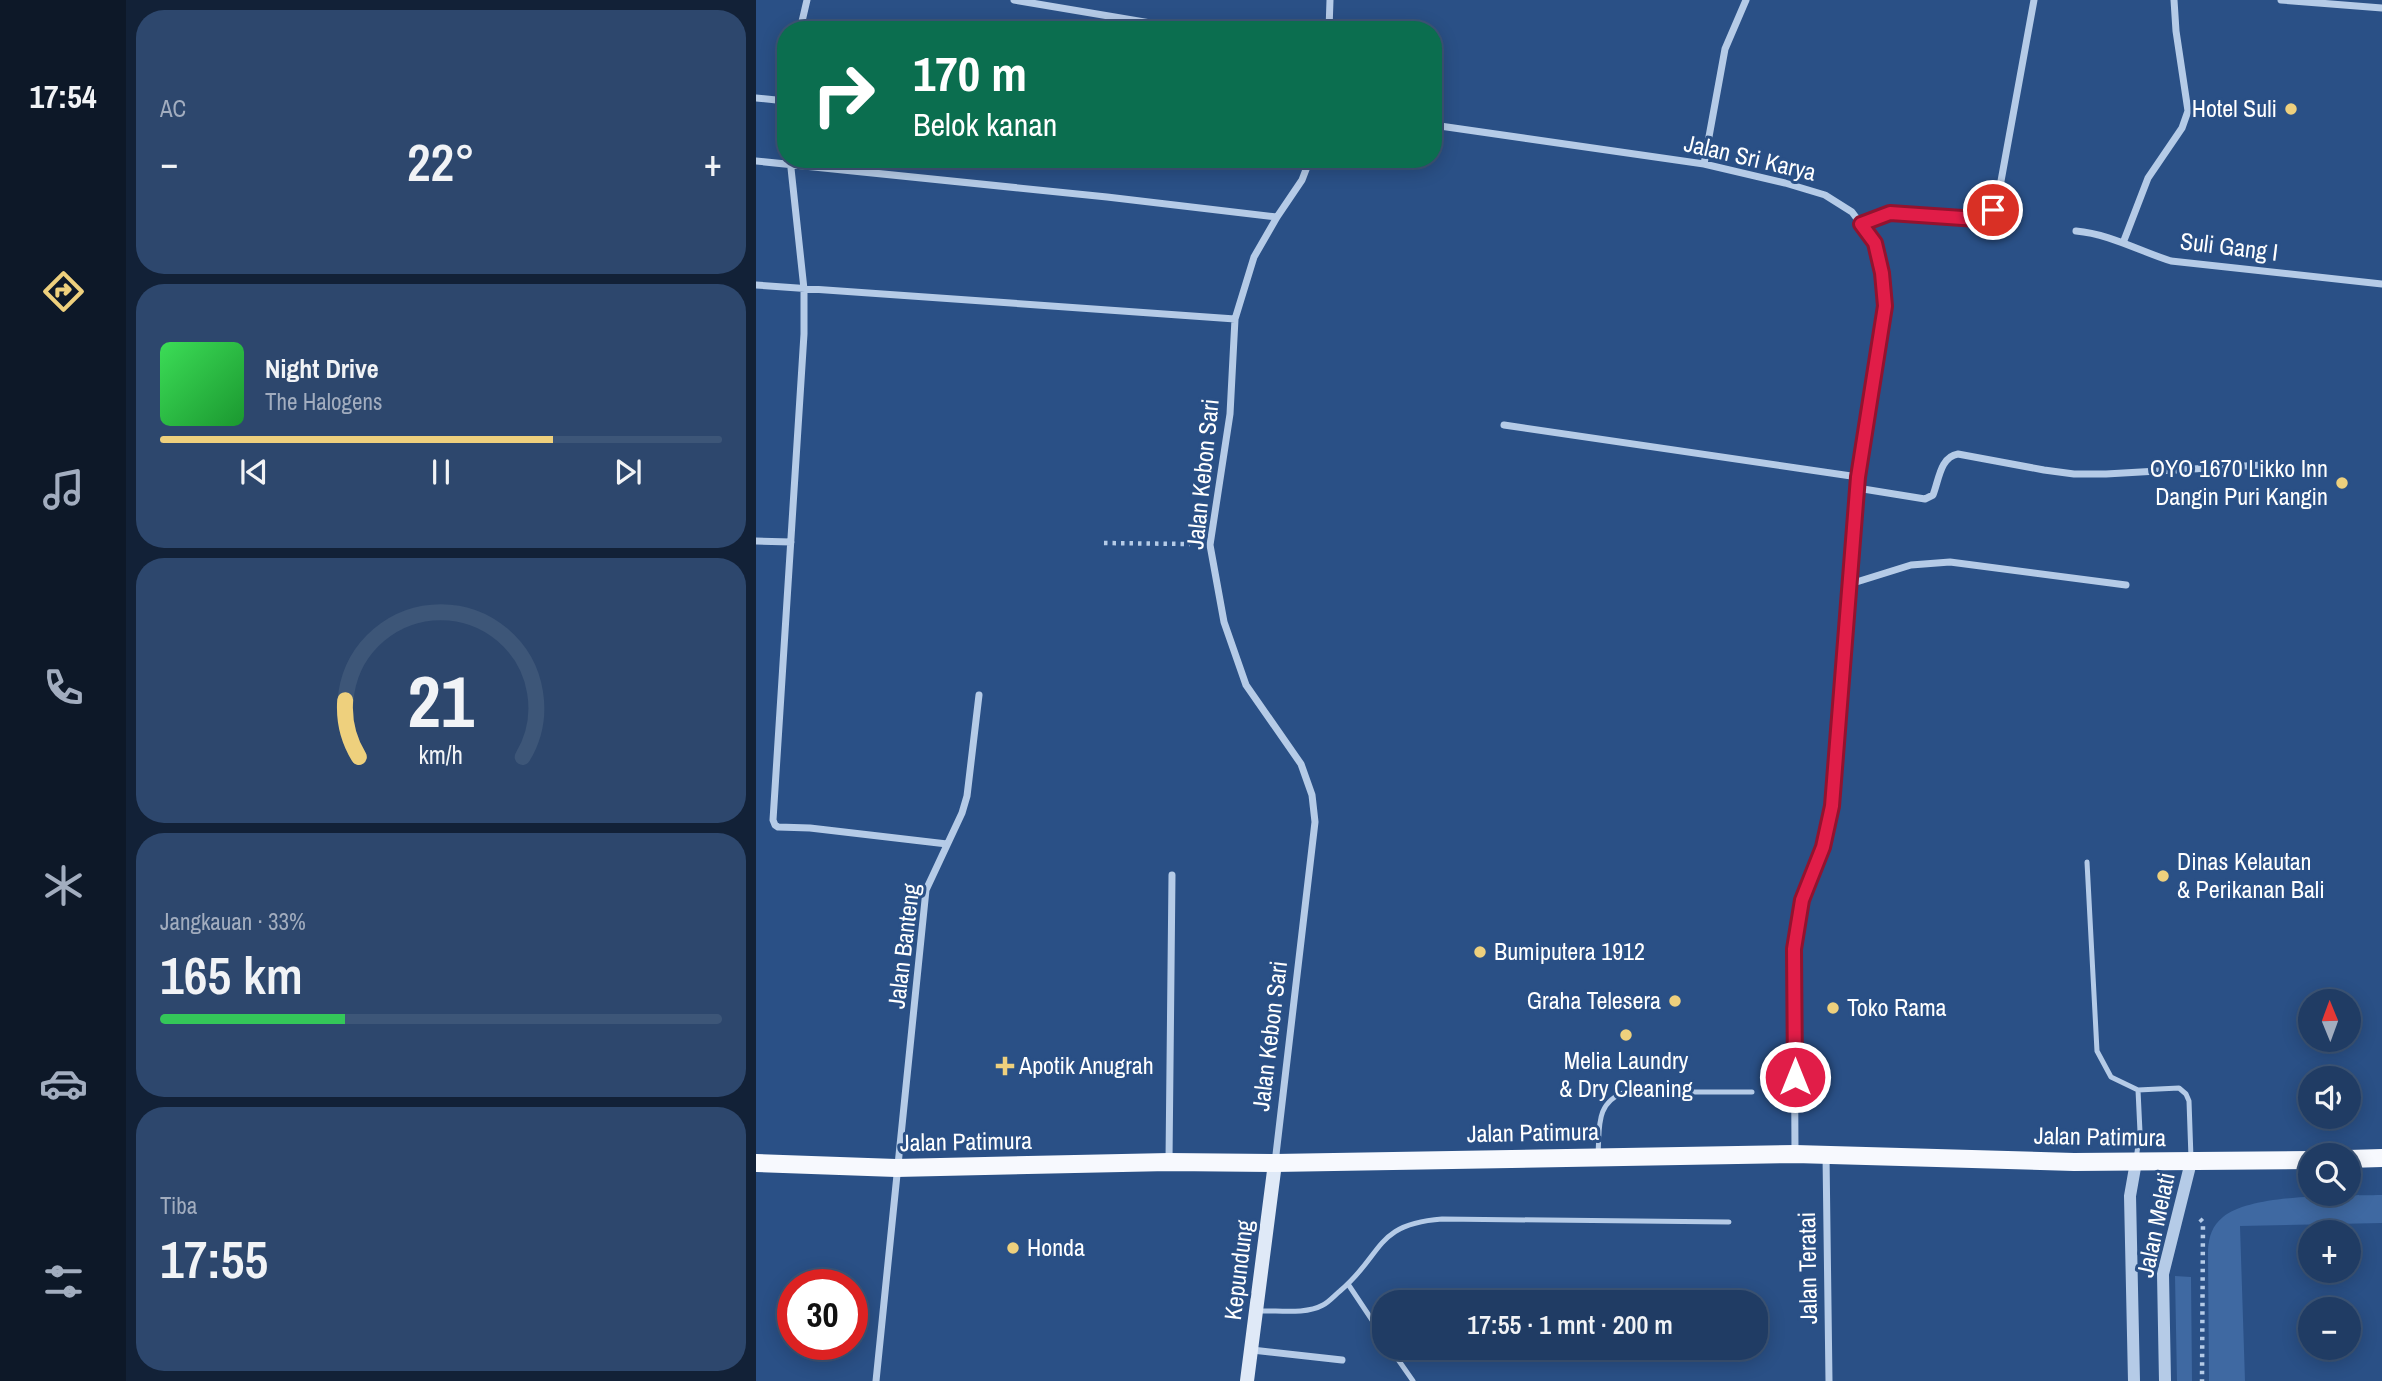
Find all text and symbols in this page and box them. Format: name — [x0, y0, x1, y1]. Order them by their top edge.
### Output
text: 170 m — [913, 40, 1027, 106]
icon: right — [798, 49, 889, 140]
text: 17:54 — [29, 75, 97, 118]
place label: Hotel Suli — [2192, 92, 2277, 124]
text: AC — [160, 93, 186, 124]
marker: Hotel Suli — [2283, 101, 2299, 117]
text: Belok kanan — [913, 103, 1057, 146]
street label: Jalan Sri Karya — [1681, 126, 1819, 188]
text: 22° — [407, 127, 475, 197]
text: − — [160, 137, 178, 188]
text: + — [704, 137, 722, 188]
pin — [1963, 180, 2023, 240]
icon: arrive — [1974, 191, 2012, 229]
street label: Suli Gang I — [2178, 224, 2280, 268]
icon: directions — [39, 267, 88, 316]
text: Night Drive — [265, 351, 379, 386]
text: The Halogens — [265, 386, 382, 417]
street label: Jalan Kebon Sari — [1178, 397, 1226, 551]
place label: OYO 1670 Likko Inn Dangin Puri Kangin — [2150, 452, 2328, 512]
icon: previous — [235, 453, 273, 491]
icon: pause — [422, 453, 460, 491]
icon: next — [609, 453, 647, 491]
icon: music — [39, 465, 88, 514]
marker: OYO 1670 Likko Inn Dangin Puri Kangin — [2334, 475, 2350, 491]
text: 21 — [408, 652, 475, 750]
icon: phone — [39, 663, 88, 712]
text: km/h — [419, 737, 463, 771]
place label: Dinas Kelautan & Perikanan Bali — [2177, 845, 2325, 905]
icon: climate — [39, 861, 88, 910]
marker: Dinas Kelautan & Perikanan Bali — [2155, 868, 2171, 884]
street label: Jalan Banteng — [879, 881, 927, 1010]
text: Jangkauan · 33% — [160, 906, 306, 937]
place label: Bumiputera 1912 — [1494, 935, 1645, 967]
text: 165 km — [160, 940, 303, 1010]
marker: Bumiputera 1912 — [1472, 944, 1488, 960]
street label: Jalan Kebon Sari — [1244, 959, 1294, 1113]
place label: Graha Telesera — [1527, 984, 1661, 1016]
north arrow — [2298, 989, 2361, 1052]
map controls — [2298, 989, 2361, 1360]
place label: Toko Rama — [1847, 991, 1947, 1023]
marker: Graha Telesera — [1667, 993, 1683, 1009]
marker: Toko Rama — [1825, 1000, 1841, 1016]
marker: Melia Laundry & Dry Cleaning — [1618, 1027, 1634, 1043]
position arrow — [1758, 1040, 1832, 1114]
place label: Melia Laundry & Dry Cleaning — [1559, 1044, 1693, 1104]
place label: Apotik Anugrah — [1018, 1049, 1154, 1081]
marker: Apotik Anugrah — [997, 1058, 1013, 1074]
icon: car — [39, 1059, 88, 1108]
button: sound — [2298, 1066, 2361, 1129]
street label: Jalan Patimura — [1467, 1115, 1599, 1149]
street label: Jalan Patimura — [2034, 1119, 2167, 1153]
street label: Jalan Patimura — [900, 1124, 1032, 1158]
button: search — [2298, 1143, 2361, 1206]
street label: Jalan Melati — [2128, 1170, 2182, 1280]
text: Tiba — [160, 1190, 197, 1221]
street label: Jalan Teratai — [1790, 1212, 1824, 1324]
street label: Kepundung — [1216, 1218, 1260, 1322]
button: + — [2298, 1220, 2361, 1283]
text: 17:55 — [160, 1224, 268, 1294]
place label: Honda — [1027, 1231, 1085, 1263]
marker: Honda — [1005, 1240, 1021, 1256]
icon: filters — [39, 1257, 88, 1306]
speed limit sign: 30 — [777, 1269, 868, 1360]
button: − — [2298, 1297, 2361, 1360]
text: 17:55 · 1 mnt · 200 m — [1467, 1307, 1673, 1342]

